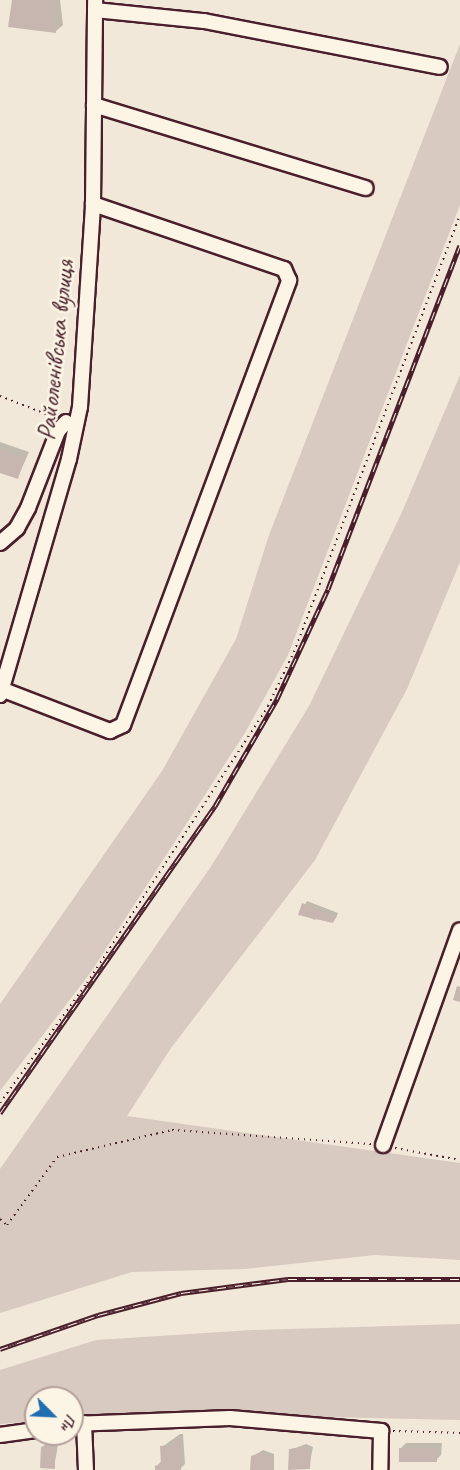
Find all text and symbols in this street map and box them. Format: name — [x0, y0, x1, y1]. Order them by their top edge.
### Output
street label: Райоленівська вулиця — [31, 258, 81, 442]
north arrow — [24, 1386, 84, 1446]
text: Пн — [56, 1411, 81, 1434]

